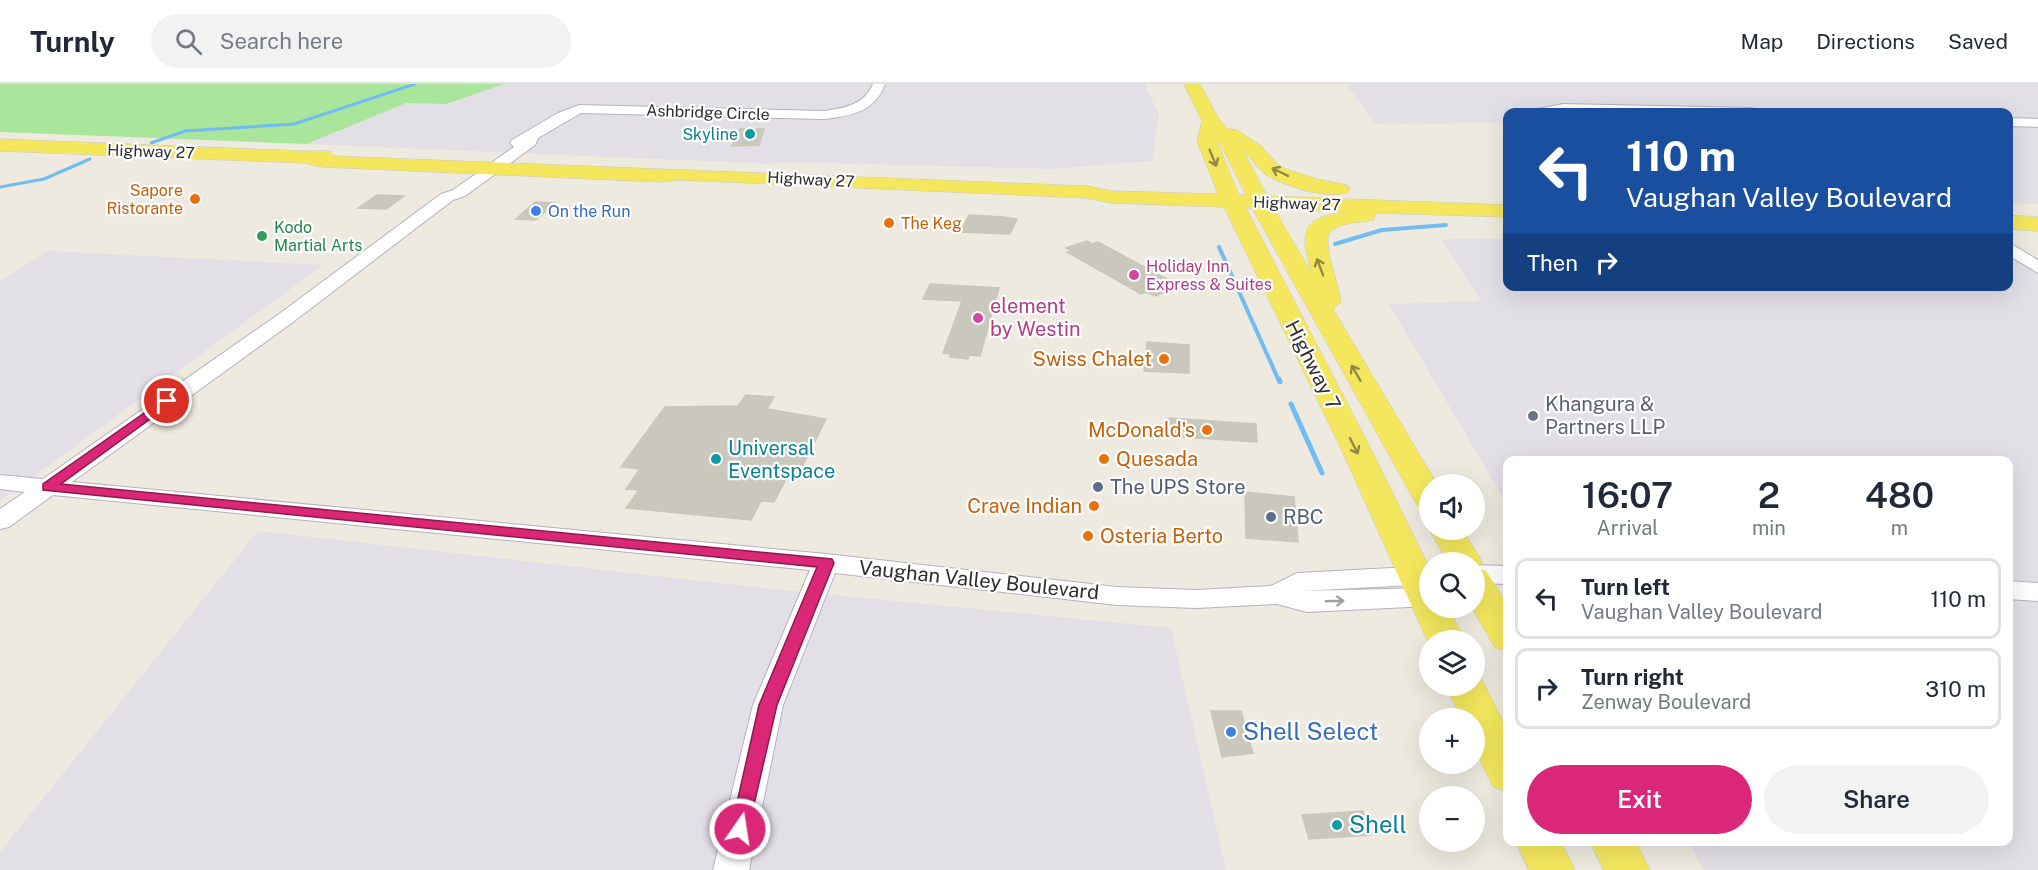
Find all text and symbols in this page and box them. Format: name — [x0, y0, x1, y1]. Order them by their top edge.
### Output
search box — [151, 14, 571, 68]
text: Turnly — [30, 25, 115, 58]
icon: search — [172, 25, 205, 58]
text: Search here — [220, 28, 343, 54]
text: Map — [1741, 29, 1783, 54]
text: Directions — [1816, 29, 1915, 54]
text: Saved — [1948, 29, 2008, 54]
street label: Ashbridge Circle — [646, 101, 770, 124]
place label: Skyline — [682, 125, 738, 144]
marker: Skyline — [743, 127, 757, 141]
text: 110 m — [1626, 131, 1736, 180]
icon: left — [1527, 132, 1605, 210]
street label: Highway 27 — [107, 140, 195, 163]
one-way arrow — [1208, 148, 1219, 167]
one-way arrow — [1271, 166, 1289, 178]
street label: Highway 27 — [767, 168, 855, 191]
place label: Sapore Ristorante — [107, 181, 183, 218]
text: Vaughan Valley Boulevard — [1626, 181, 1952, 213]
marker: Sapore Ristorante — [188, 192, 202, 206]
street label: Highway 27 — [1253, 192, 1341, 215]
place label: On the Run — [548, 202, 630, 221]
marker: On the Run — [529, 204, 543, 218]
place label: The Keg — [901, 214, 962, 233]
marker: The Keg — [882, 216, 896, 230]
place label: Kodo Martial Arts — [274, 218, 362, 255]
marker: Kodo Martial Arts — [255, 229, 269, 243]
icon: right — [1590, 246, 1623, 279]
text: Then — [1527, 250, 1578, 276]
place label: Holiday Inn Express & Suites — [1146, 257, 1272, 294]
one-way arrow — [1314, 258, 1325, 277]
marker: Holiday Inn Express & Suites — [1127, 268, 1141, 282]
place label: element by Westin — [990, 294, 1081, 341]
marker: element by Westin — [971, 311, 985, 325]
street label: Highway 7 — [1280, 316, 1346, 414]
place label: Swiss Chalet — [1032, 347, 1152, 371]
marker: Swiss Chalet — [1157, 352, 1171, 366]
one-way arrow — [1350, 365, 1362, 382]
pin — [141, 375, 192, 426]
icon: arrive — [150, 384, 183, 417]
place label: Khangura & Partners LLP — [1545, 392, 1666, 439]
marker: Khangura & Partners LLP — [1526, 409, 1540, 423]
place label: McDonald's — [1088, 418, 1195, 442]
marker: McDonald's — [1200, 423, 1214, 437]
place label: Universal Eventspace — [728, 436, 835, 483]
one-way arrow — [1349, 436, 1361, 454]
place label: Quesada — [1116, 447, 1198, 471]
marker: Universal Eventspace — [709, 452, 723, 466]
marker: Quesada — [1097, 452, 1111, 466]
map controls — [1419, 474, 1485, 852]
button: sound — [1419, 474, 1485, 540]
text: 16:07 — [1582, 474, 1673, 516]
text: 2 — [1758, 474, 1780, 516]
text: 480 — [1865, 474, 1934, 516]
place label: The UPS Store — [1110, 475, 1246, 499]
marker: The UPS Store — [1091, 480, 1105, 494]
place label: Crave Indian — [967, 494, 1082, 518]
marker: Crave Indian — [1087, 499, 1101, 513]
place label: RBC — [1283, 505, 1324, 529]
marker: RBC — [1264, 510, 1278, 524]
text: Arrival — [1597, 516, 1658, 540]
text: min — [1752, 516, 1786, 540]
text: m — [1891, 516, 1908, 540]
place label: Osteria Berto — [1100, 524, 1223, 548]
marker: Osteria Berto — [1081, 529, 1095, 543]
button: search — [1419, 552, 1485, 618]
street label: Vaughan Valley Boulevard — [858, 555, 1100, 605]
text: Turn left — [1581, 574, 1670, 600]
icon: left — [1530, 582, 1563, 615]
text: 110 m — [1930, 586, 1986, 612]
one-way arrow — [1324, 595, 1344, 607]
text: Vaughan Valley Boulevard — [1581, 600, 1822, 624]
button: layers — [1419, 630, 1485, 696]
text: Turn right — [1581, 664, 1684, 690]
icon: right — [1530, 672, 1563, 705]
text: 310 m — [1925, 676, 1986, 702]
text: Zenway Boulevard — [1581, 690, 1751, 714]
button: + — [1419, 708, 1485, 774]
place label: Shell Select — [1243, 717, 1378, 745]
marker: Shell Select — [1224, 725, 1238, 739]
button: Exit — [1527, 765, 1752, 834]
button: Share — [1764, 765, 1989, 834]
button: − — [1419, 786, 1485, 852]
position arrow — [708, 797, 772, 861]
place label: Shell — [1349, 810, 1407, 838]
marker: Shell — [1330, 818, 1344, 832]

